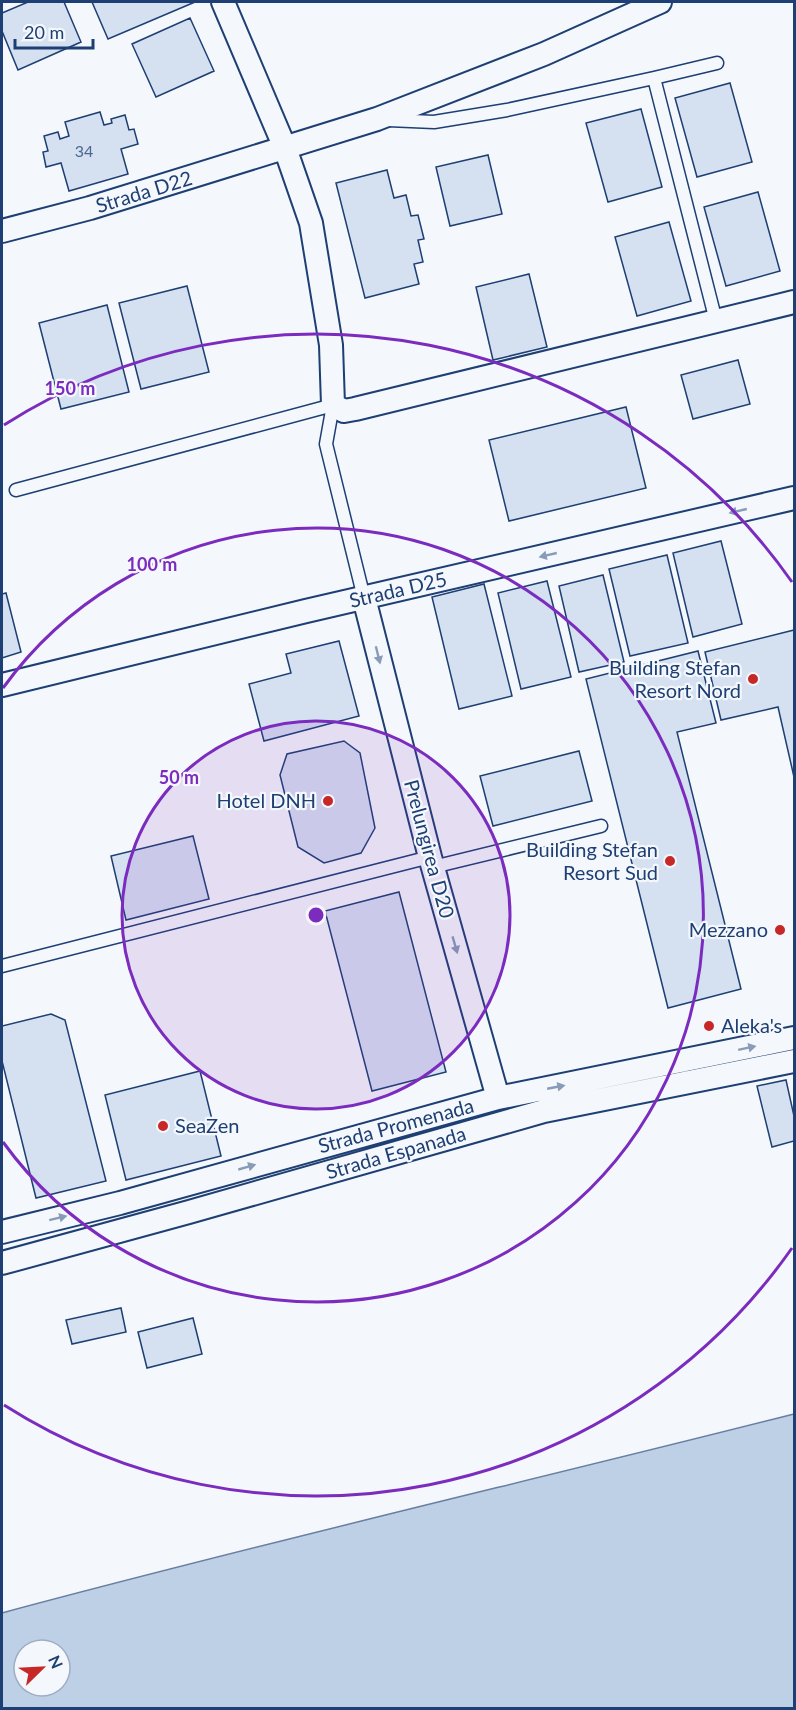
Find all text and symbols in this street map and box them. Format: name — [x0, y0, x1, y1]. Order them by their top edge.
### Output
scale bar — [15, 12, 93, 50]
text: 20 m — [24, 21, 64, 43]
house number: 34 — [75, 141, 93, 160]
street label: Strada D22 — [93, 165, 195, 217]
text: 150 m — [45, 377, 95, 399]
one-way arrow — [728, 507, 747, 517]
one-way arrow — [538, 551, 557, 561]
text: 100 m — [127, 553, 177, 575]
street label: Strada D25 — [347, 566, 449, 612]
one-way arrow — [374, 646, 384, 664]
place label: Building Stefan Resort Nord — [609, 655, 741, 702]
marker: Building Stefan Resort Nord — [746, 672, 760, 686]
text: 50 m — [159, 766, 199, 788]
street label: Prelungirea D20 — [400, 777, 460, 921]
place label: Hotel DNH — [217, 788, 316, 812]
marker: Hotel DNH — [321, 794, 335, 808]
place label: Building Stefan Resort Sud — [526, 837, 658, 884]
marker: Building Stefan Resort Sud — [663, 854, 677, 868]
centre of rings — [306, 905, 326, 925]
place label: Mezzano — [689, 917, 768, 941]
marker: Mezzano — [773, 923, 787, 937]
one-way arrow — [451, 936, 460, 954]
place label: Aleka's — [721, 1013, 782, 1037]
marker: Aleka's — [702, 1019, 716, 1033]
one-way arrow — [738, 1043, 757, 1052]
one-way arrow — [547, 1082, 566, 1091]
street label: Strada Promenada — [315, 1093, 476, 1157]
place label: SeaZen — [175, 1113, 239, 1137]
marker: SeaZen — [156, 1119, 170, 1133]
street label: Strada Espanada — [323, 1121, 468, 1183]
one-way arrow — [238, 1162, 256, 1171]
one-way arrow — [49, 1213, 67, 1223]
north arrow — [12, 1638, 72, 1698]
text: N — [45, 1652, 67, 1671]

